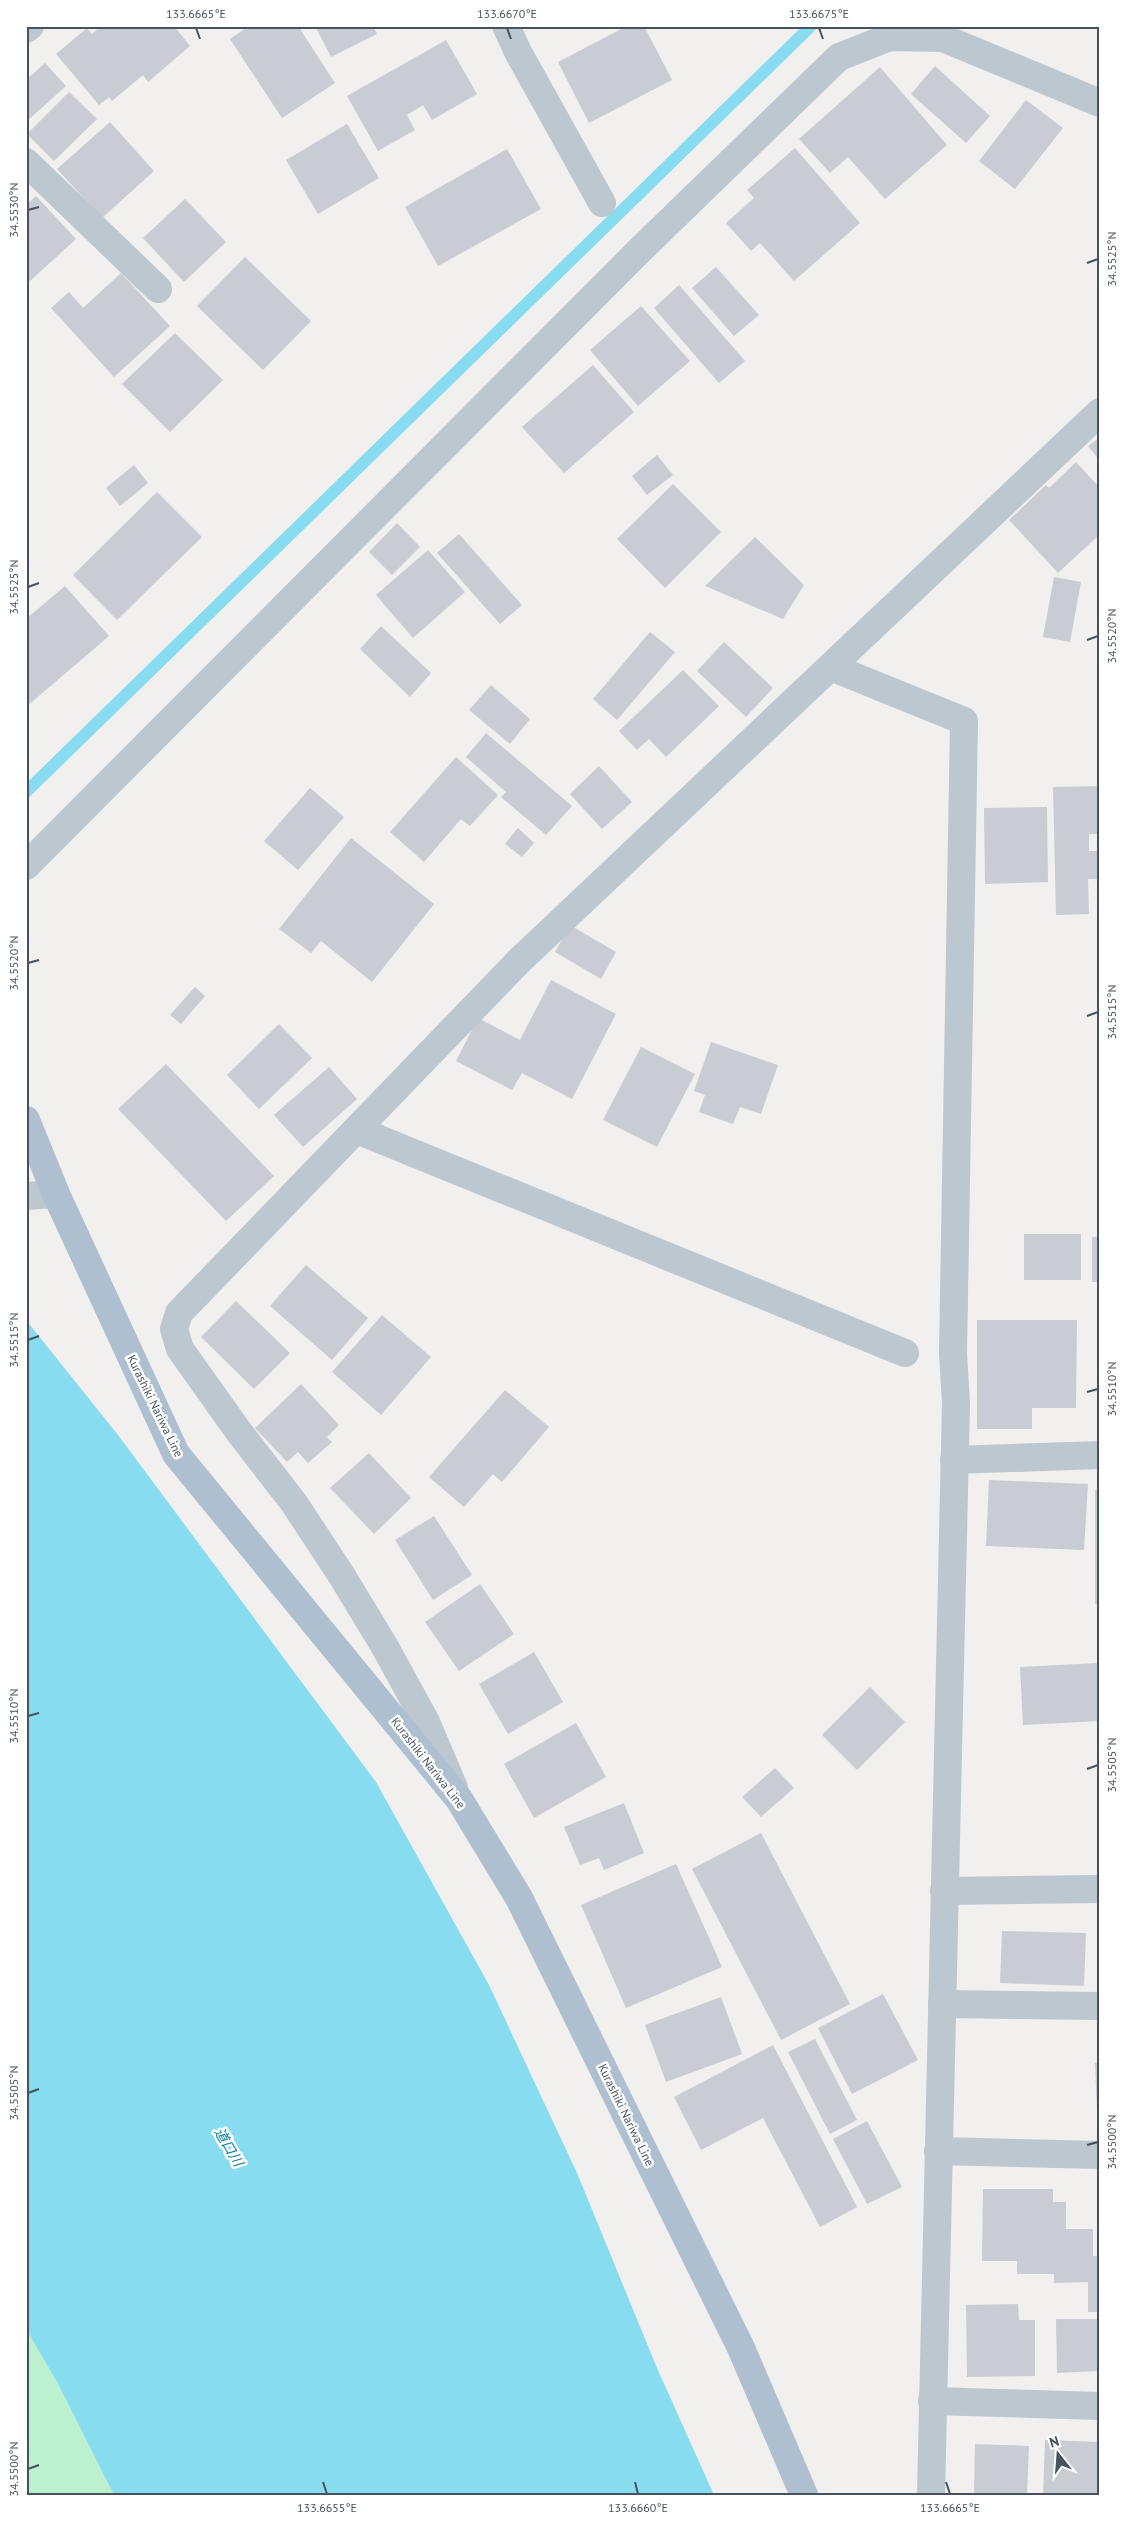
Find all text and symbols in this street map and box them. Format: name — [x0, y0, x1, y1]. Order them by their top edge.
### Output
text: 133.6665°E — [166, 6, 226, 21]
text: 133.6670°E — [477, 6, 537, 21]
text: 133.6675°E — [789, 6, 849, 21]
text: 34.5530°N — [6, 183, 21, 237]
text: 34.5525°N — [1104, 232, 1119, 286]
text: 34.5525°N — [6, 560, 21, 614]
text: 34.5520°N — [1104, 609, 1119, 663]
text: 34.5520°N — [6, 936, 21, 990]
text: 34.5515°N — [1104, 985, 1119, 1039]
text: 34.5515°N — [6, 1313, 21, 1367]
street label: Kurashiki Nariwa Line — [124, 1352, 187, 1459]
text: 34.5510°N — [1104, 1362, 1119, 1416]
text: 34.5510°N — [6, 1689, 21, 1743]
street label: Kurashiki Nariwa Line — [388, 1714, 469, 1811]
text: 34.5505°N — [1104, 1738, 1119, 1792]
street label: Kurashiki Nariwa Line — [595, 2061, 658, 2168]
text: 34.5505°N — [6, 2066, 21, 2120]
text: 34.5500°N — [1104, 2115, 1119, 2169]
water label: 道口川 — [210, 2124, 249, 2171]
north arrow — [1034, 2428, 1084, 2478]
text: N — [1047, 2432, 1061, 2452]
text: 34.5500°N — [6, 2442, 21, 2496]
text: 133.6655°E — [297, 2500, 357, 2515]
text: 133.6660°E — [608, 2500, 668, 2515]
text: 133.6665°E — [920, 2500, 980, 2515]

